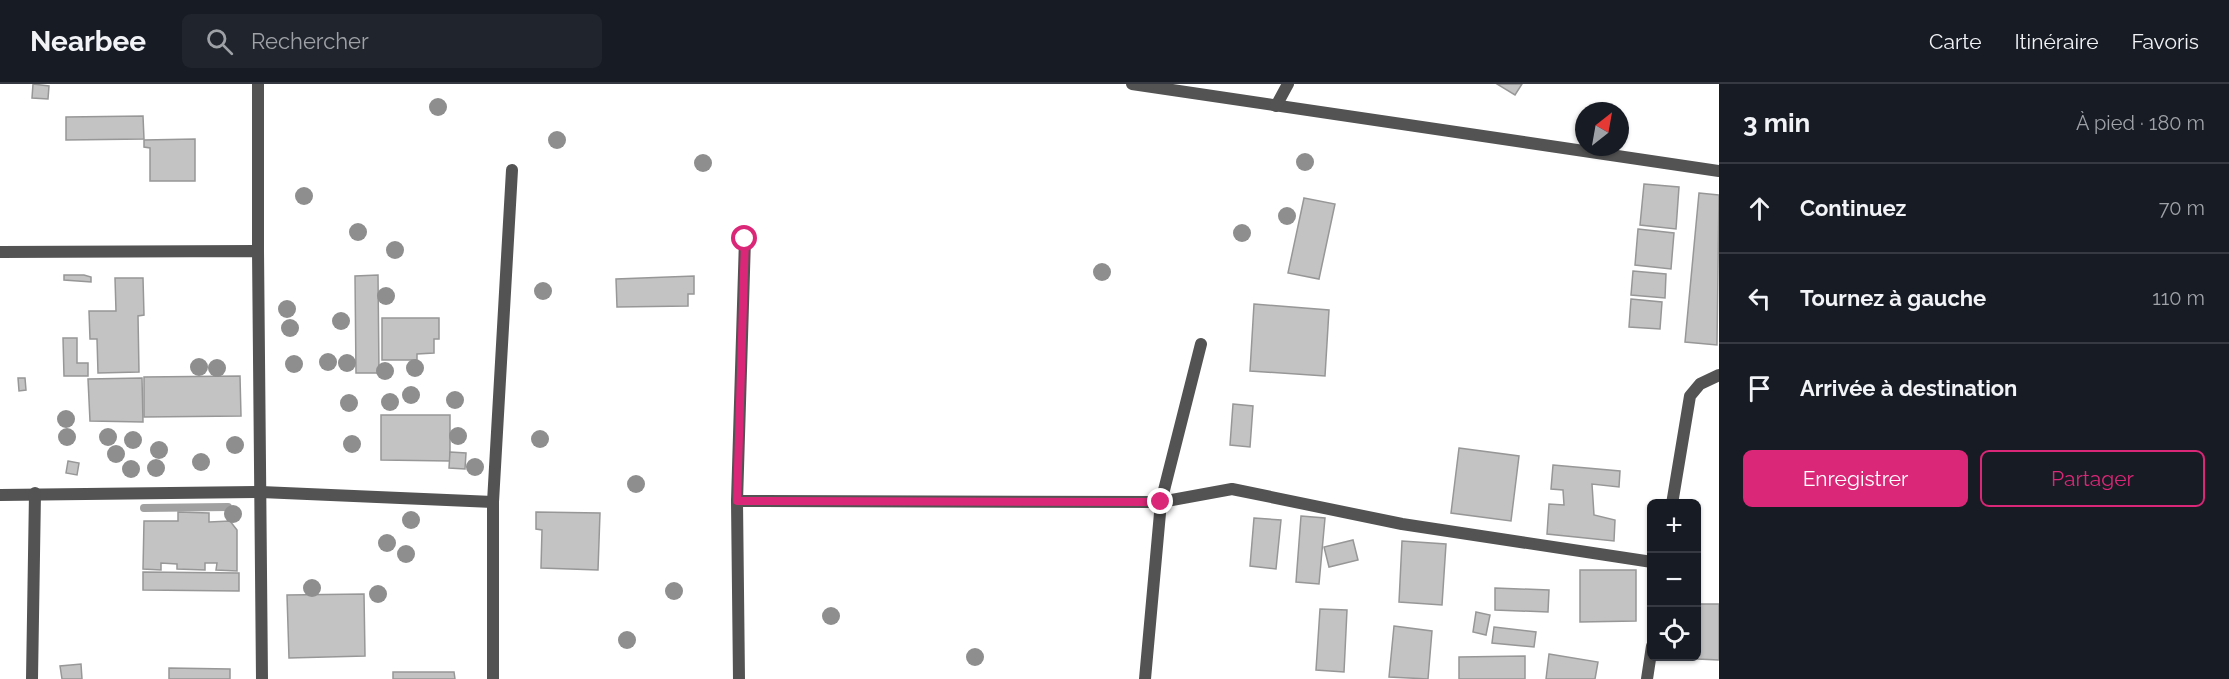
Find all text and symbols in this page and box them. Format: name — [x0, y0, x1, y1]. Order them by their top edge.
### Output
search box — [182, 14, 602, 68]
text: Nearbee — [30, 25, 146, 58]
icon: search — [203, 25, 236, 58]
text: Rechercher — [251, 28, 369, 54]
text: Carte — [1929, 29, 1981, 54]
text: Itinéraire — [2014, 29, 2098, 54]
text: Favoris — [2131, 29, 2199, 54]
north arrow — [1575, 102, 1629, 156]
text: 3 min — [1743, 108, 1810, 138]
text: À pied · 180 m — [2076, 111, 2205, 135]
icon: ahead — [1743, 192, 1776, 225]
text: Continuez — [1800, 195, 1906, 221]
text: 70 m — [2159, 196, 2205, 220]
route start — [731, 225, 757, 251]
icon: left — [1743, 282, 1776, 315]
text: Tournez à gauche — [1800, 285, 1986, 311]
text: 110 m — [2152, 286, 2205, 310]
icon: arrive — [1743, 372, 1776, 405]
text: Arrivée à destination — [1800, 375, 2017, 401]
button: Enregistrer — [1743, 450, 1968, 507]
button: Partager — [1980, 450, 2205, 507]
route end — [1147, 488, 1173, 514]
map controls — [1647, 499, 1701, 661]
button: + — [1647, 499, 1701, 553]
button: − — [1647, 553, 1701, 607]
button: locate — [1647, 607, 1701, 661]

